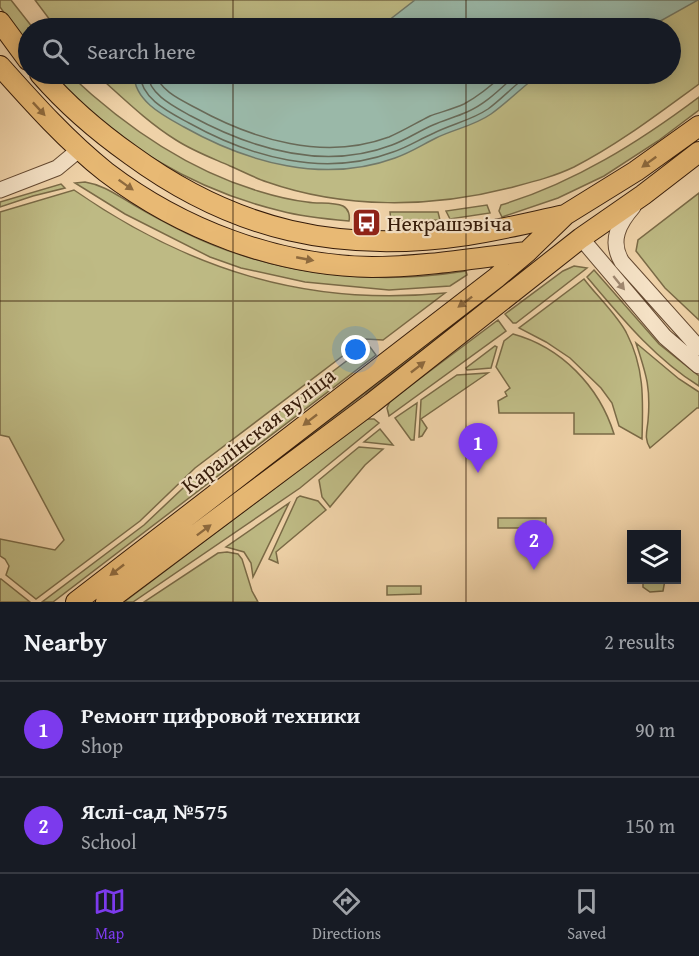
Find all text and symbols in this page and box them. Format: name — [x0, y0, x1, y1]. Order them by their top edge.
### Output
search box — [18, 18, 681, 84]
icon: search — [39, 35, 72, 68]
text: Search here — [87, 35, 196, 67]
one-way arrow — [32, 101, 46, 116]
one-way arrow — [641, 156, 657, 168]
one-way arrow — [117, 179, 133, 191]
bus stop icon: Некрашэвіча — [350, 207, 382, 239]
place label: Некрашэвіча — [387, 207, 512, 239]
one-way arrow — [295, 255, 314, 264]
one-way arrow — [612, 275, 625, 291]
one-way arrow — [457, 295, 472, 307]
your location — [341, 335, 370, 364]
street label: Каралінская вуліца — [174, 359, 342, 501]
one-way arrow — [410, 362, 425, 374]
one-way arrow — [302, 414, 317, 426]
pin: 1 — [458, 424, 498, 473]
pin: 2 — [514, 520, 554, 570]
one-way arrow — [195, 524, 211, 536]
map controls — [627, 530, 681, 584]
button: layers — [627, 530, 681, 584]
one-way arrow — [109, 564, 125, 577]
text: Nearby — [24, 622, 107, 661]
text: 2 results — [604, 627, 675, 656]
text: Ремонт цифровой техники — [81, 699, 360, 731]
text: 1 — [38, 715, 49, 744]
text: 90 m — [635, 715, 675, 744]
text: Shop — [81, 731, 123, 760]
text: Яслі-сад №575 — [81, 795, 228, 827]
text: 2 — [38, 811, 49, 840]
text: 150 m — [625, 811, 675, 840]
text: School — [81, 827, 137, 856]
tab: Map — [93, 885, 126, 945]
tab: Directions — [312, 885, 381, 945]
tab: Saved — [567, 885, 606, 945]

